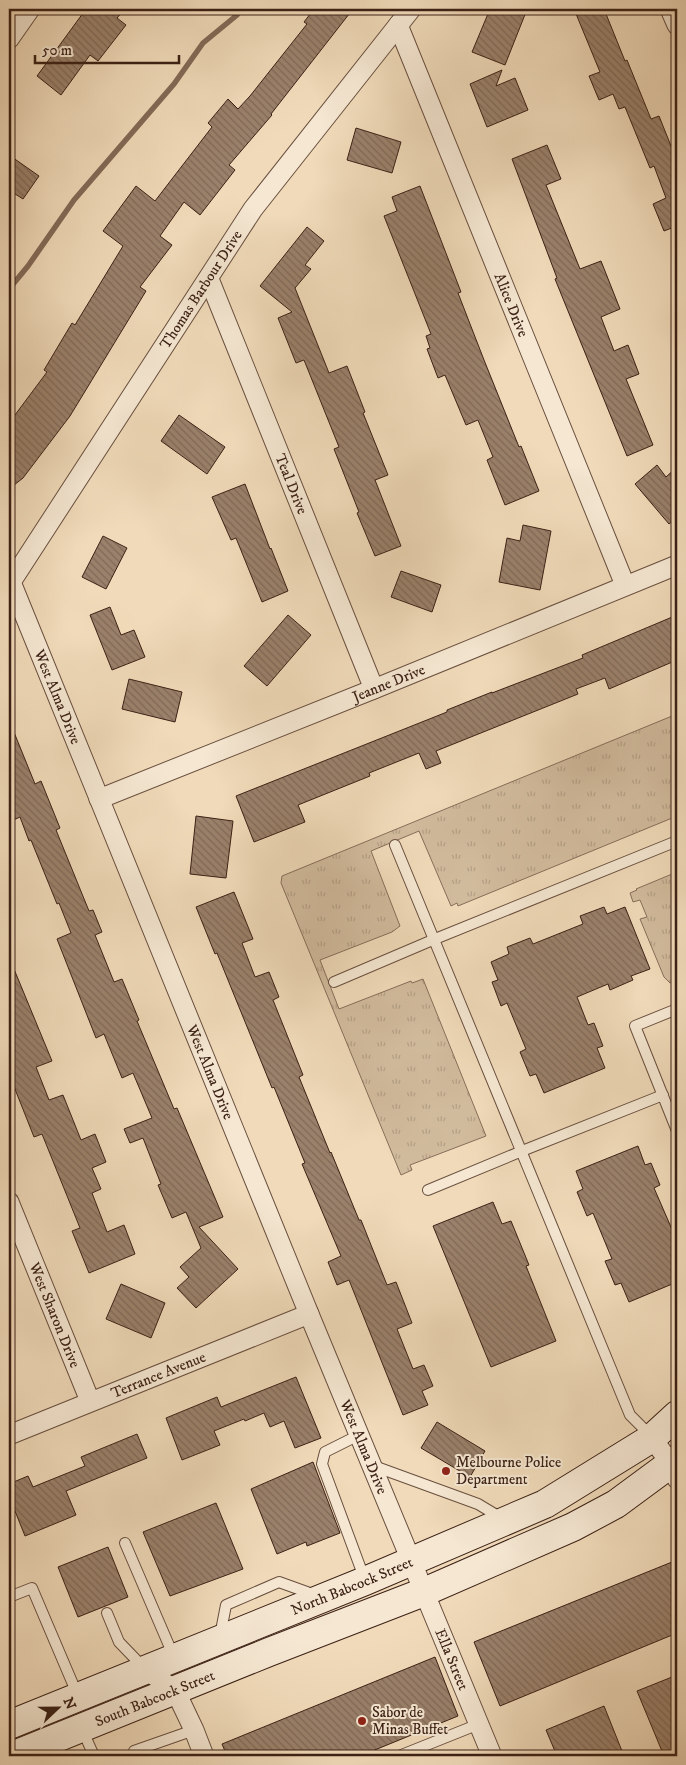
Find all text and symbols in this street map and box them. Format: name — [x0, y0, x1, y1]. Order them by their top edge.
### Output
scale bar — [35, 32, 179, 64]
text: 50 m — [42, 41, 72, 60]
street label: Thomas Barbour Drive — [156, 227, 247, 353]
street label: Alice Drive — [490, 270, 532, 340]
street label: Teal Drive — [270, 451, 312, 517]
street label: West Alma Drive — [29, 646, 85, 747]
street label: Jeanne Drive — [348, 660, 428, 707]
street label: West Alma Drive — [182, 1021, 238, 1122]
street label: West Sharon Drive — [24, 1259, 84, 1371]
street label: Terrance Avenue — [108, 1348, 209, 1403]
street label: West Alma Drive — [335, 1396, 392, 1497]
place label: Melbourne Police Department — [456, 1453, 561, 1489]
marker: Melbourne Police Department — [440, 1465, 452, 1477]
street label: North Babcock Street — [288, 1553, 416, 1620]
street label: Ella Street — [430, 1626, 473, 1693]
street label: South Babcock Street — [92, 1666, 218, 1731]
north arrow — [32, 1682, 82, 1732]
text: N — [59, 1695, 80, 1713]
place label: Sabor de Minas Buffet — [372, 1703, 448, 1739]
marker: Sabor de Minas Buffet — [356, 1715, 368, 1727]

